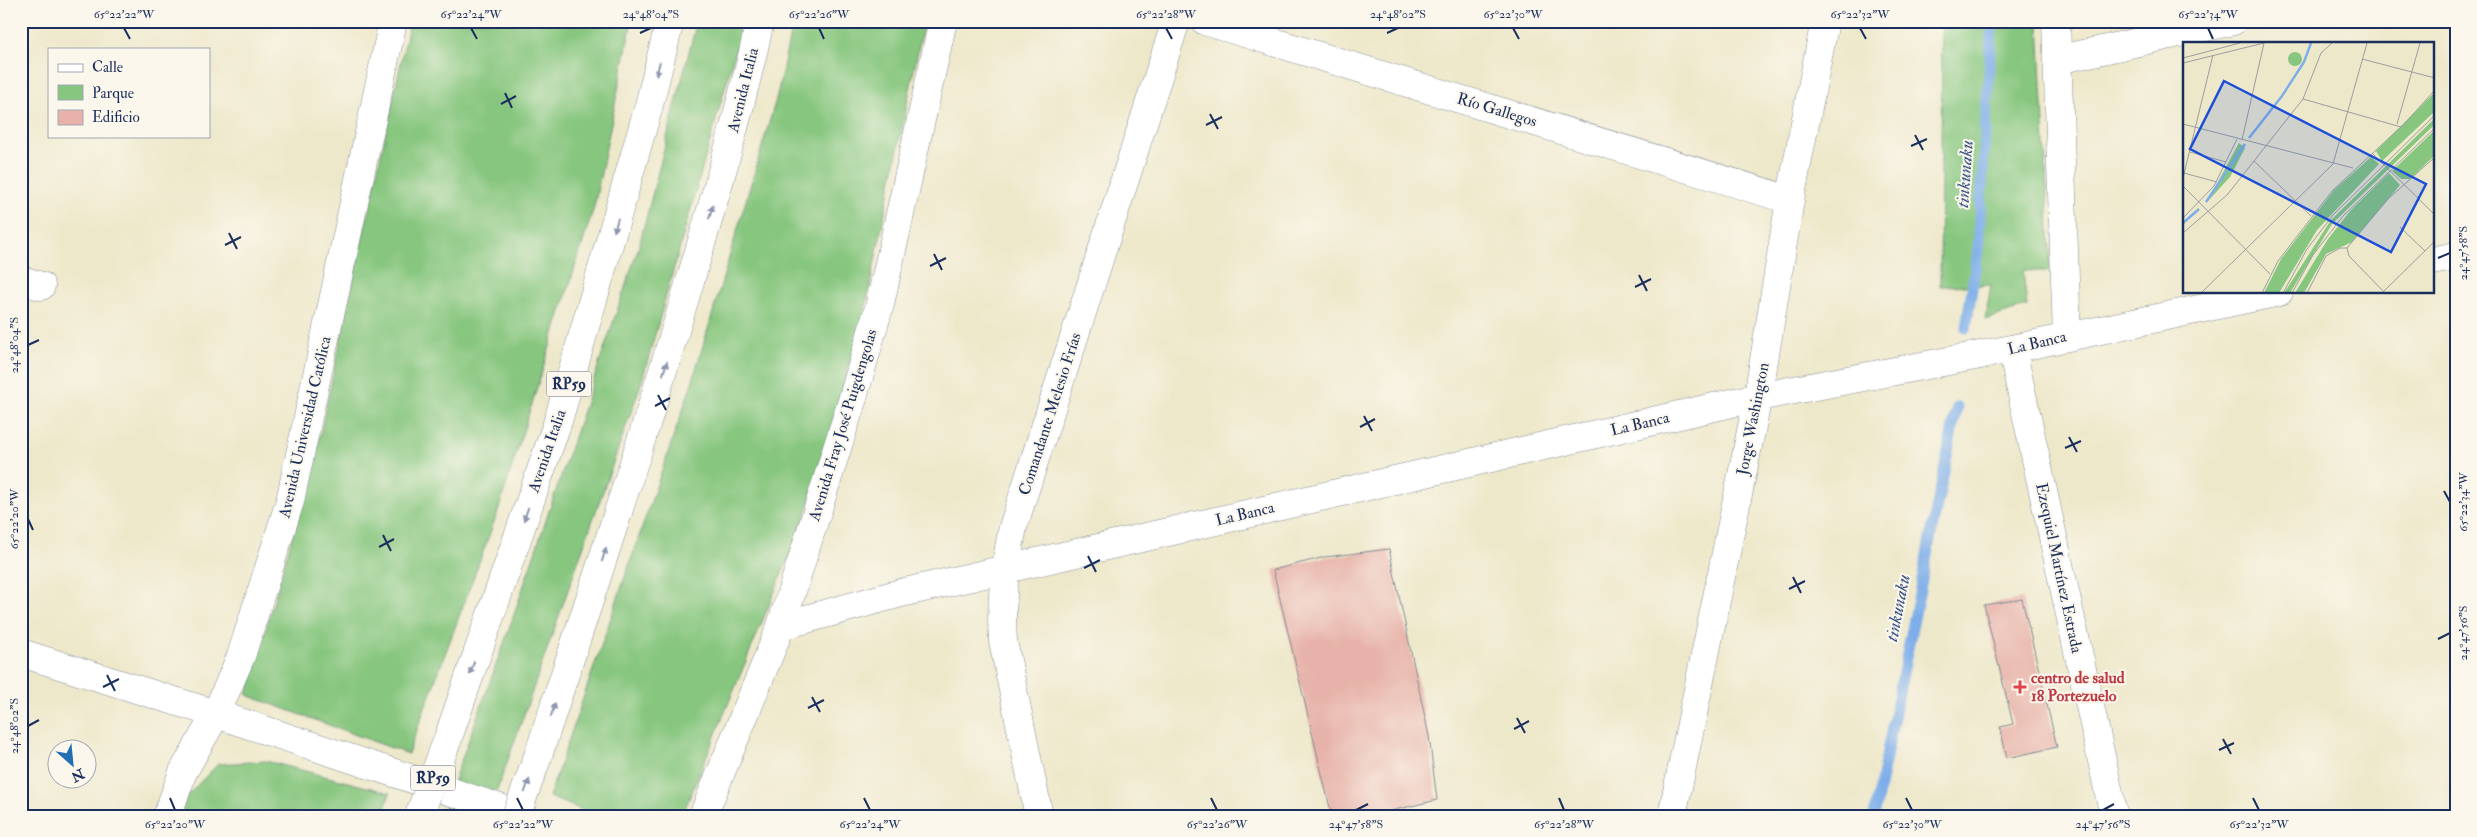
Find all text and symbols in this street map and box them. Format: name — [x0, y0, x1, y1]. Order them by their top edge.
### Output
text: 65°22'22"W — [94, 7, 155, 22]
text: 65°22'24"W — [441, 7, 502, 22]
text: 24°48'04"S — [623, 7, 679, 22]
text: 65°22'26"W — [789, 7, 850, 22]
text: 65°22'28"W — [1136, 7, 1197, 22]
text: 24°48'02"S — [1370, 7, 1426, 22]
text: 65°22'30"W — [1483, 7, 1543, 22]
text: 65°22'32"W — [1831, 7, 1890, 22]
text: 65°22'34"W — [2178, 7, 2238, 22]
inset map — [2183, 42, 2434, 294]
street label: Avenida Italia — [723, 45, 763, 135]
legend — [48, 48, 210, 138]
text: Calle — [92, 58, 123, 77]
one-way arrow — [654, 61, 662, 76]
text: Parque — [92, 84, 134, 103]
street label: Río Gallegos — [1455, 88, 1539, 132]
text: Edificio — [92, 108, 140, 127]
water label: tinkunaku — [1951, 139, 1979, 208]
one-way arrow — [707, 204, 715, 219]
one-way arrow — [611, 218, 619, 233]
text: 24°47'58"S — [2456, 226, 2471, 280]
text: 24°48'04"S — [7, 317, 22, 373]
street label: La Banca — [2006, 326, 2069, 359]
street label: Avenida Fray José Puigdengolas — [804, 327, 883, 525]
street label: Comandante Melesio Frías — [1014, 330, 1086, 498]
street label: Avenida Universidad Católica — [274, 334, 336, 521]
one-way arrow — [661, 360, 669, 375]
street label: Jorge Washington — [1732, 361, 1775, 478]
road number: RP59 — [546, 372, 592, 396]
street label: Avenida Italia — [523, 406, 571, 496]
street label: La Banca — [1609, 407, 1672, 440]
text: 65°22'34"W — [2456, 472, 2471, 532]
street label: Ezequiel Martínez Estrada — [2031, 481, 2087, 655]
text: 65°22'20"W — [7, 488, 22, 549]
street label: La Banca — [1214, 497, 1277, 530]
one-way arrow — [522, 507, 530, 522]
one-way arrow — [600, 548, 608, 563]
water label: tinkunaku — [1880, 572, 1916, 643]
text: 24°47'56"S — [2456, 606, 2471, 660]
one-way arrow — [468, 660, 475, 675]
place label: centro de salud 18 Portezuelo — [2031, 668, 2125, 706]
marker: centro de salud 18 Portezuelo — [2013, 680, 2027, 694]
text: 24°48'02"S — [7, 698, 22, 754]
one-way arrow — [550, 702, 558, 717]
north arrow — [48, 740, 98, 790]
text: N — [68, 764, 88, 786]
road number: RP59 — [410, 766, 456, 790]
one-way arrow — [523, 778, 531, 793]
text: 65°22'20"W — [145, 817, 206, 832]
text: 65°22'22"W — [493, 817, 554, 832]
text: 65°22'24"W — [840, 817, 901, 832]
text: 65°22'26"W — [1187, 817, 1248, 832]
text: 24°47'58"S — [1329, 817, 1383, 832]
text: 65°22'28"W — [1534, 817, 1595, 832]
text: 65°22'30"W — [1882, 817, 1942, 832]
text: 24°47'56"S — [2076, 817, 2130, 832]
text: 65°22'32"W — [2230, 817, 2289, 832]

